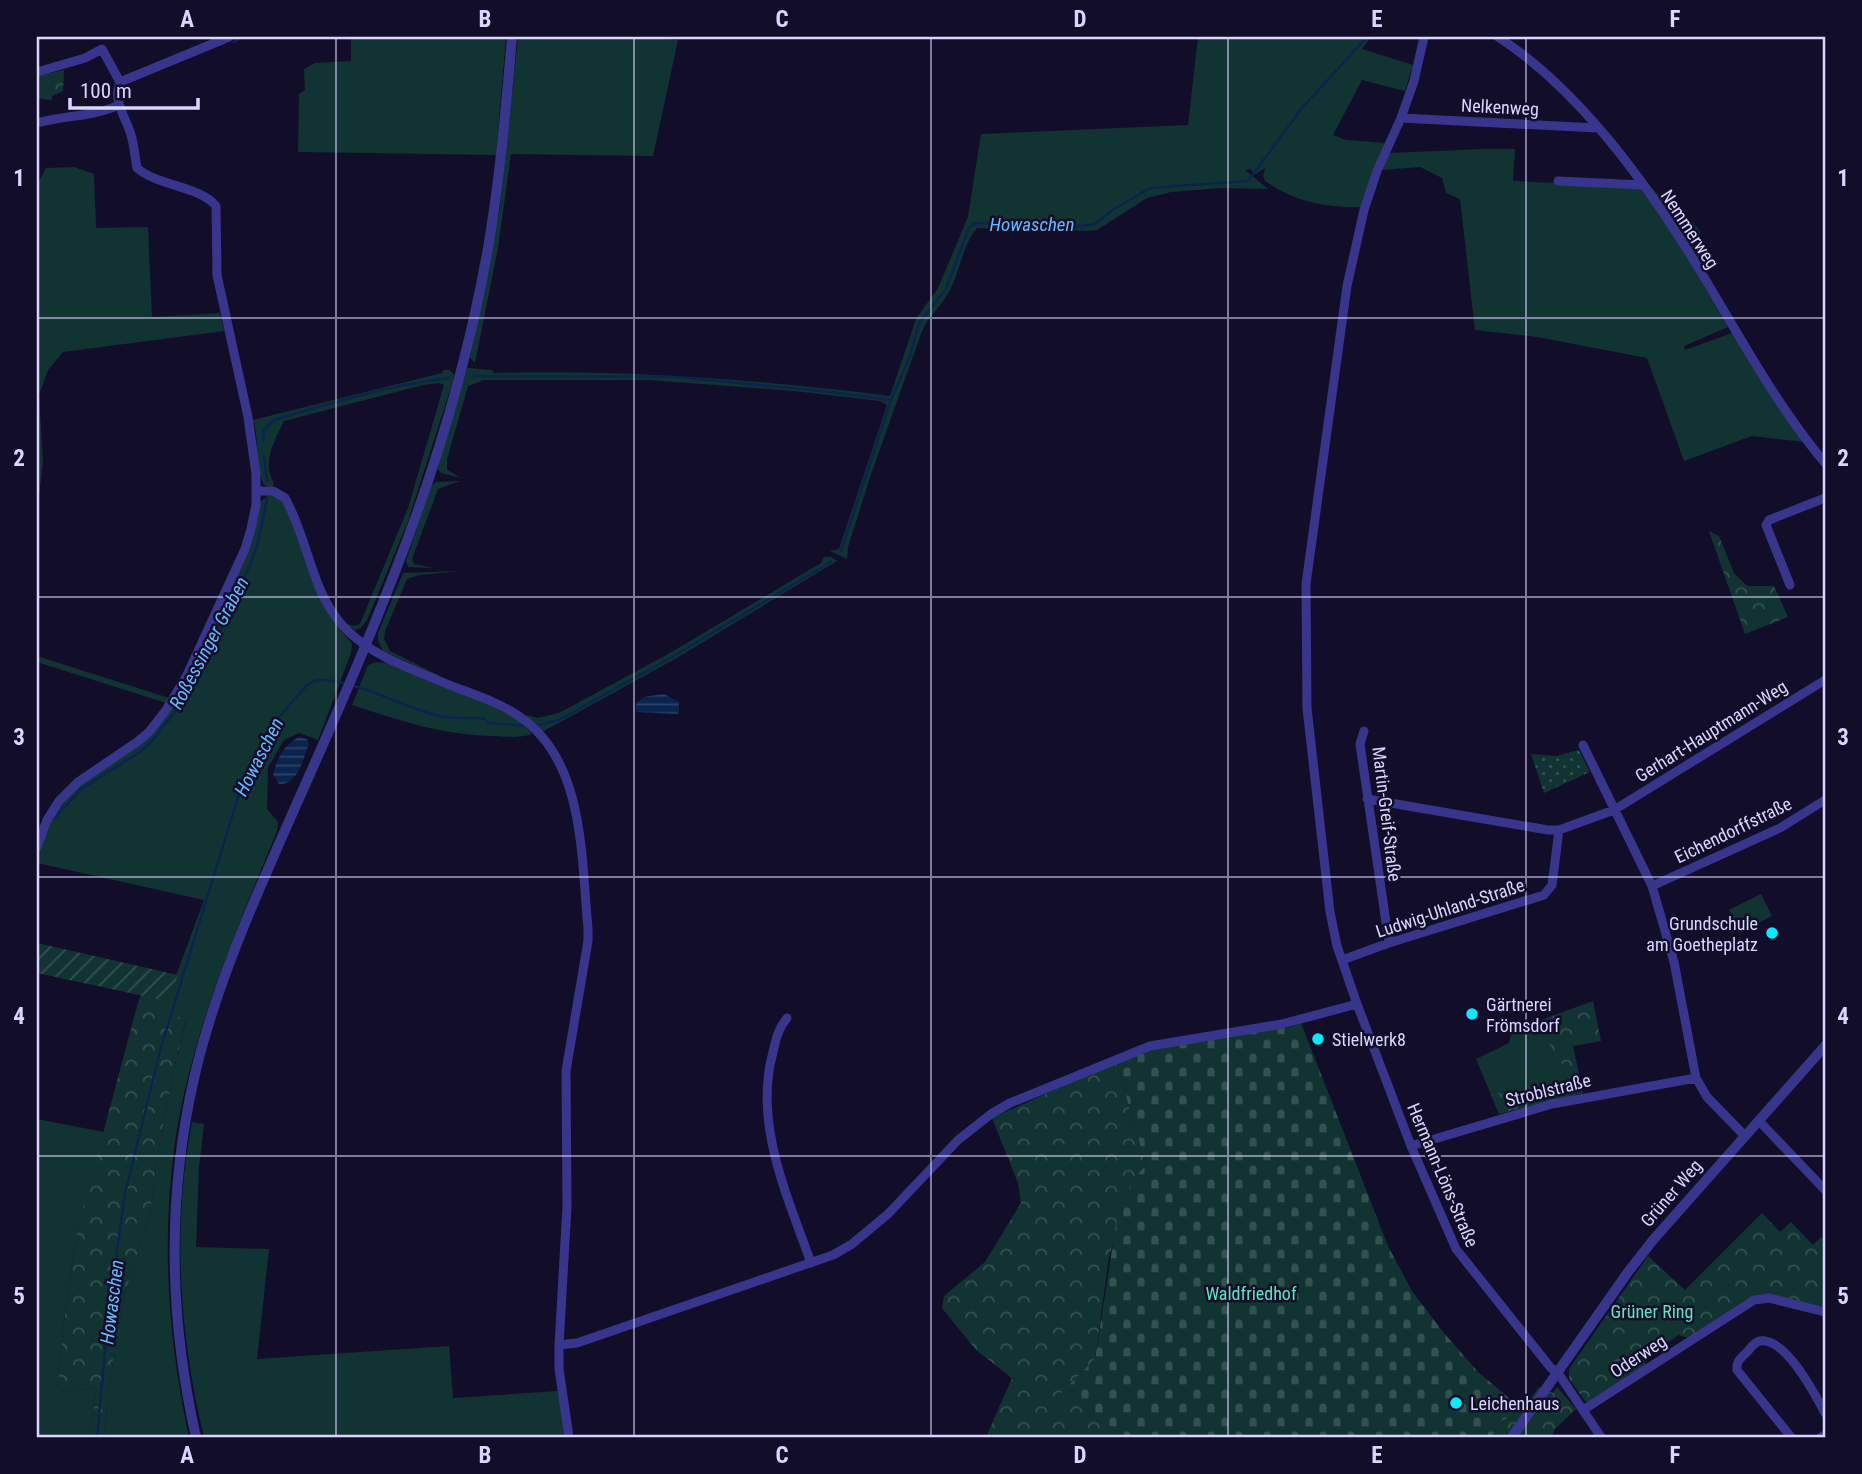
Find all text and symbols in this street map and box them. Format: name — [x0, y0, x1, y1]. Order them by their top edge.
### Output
text: A — [180, 6, 194, 33]
text: B — [479, 6, 491, 33]
text: C — [775, 6, 789, 33]
text: D — [1074, 6, 1087, 33]
text: E — [1371, 6, 1383, 33]
text: F — [1670, 6, 1681, 33]
scale bar — [70, 66, 198, 110]
text: 100 m — [80, 79, 132, 103]
street label: Nelkenweg — [1461, 94, 1539, 120]
text: 1 — [13, 165, 25, 192]
text: 1 — [1837, 165, 1849, 192]
street label: Nemmerweg — [1657, 186, 1723, 272]
water label: Howaschen — [990, 213, 1074, 236]
text: 2 — [13, 445, 25, 472]
text: 2 — [1837, 445, 1849, 472]
water label: Roßessinger Graben — [164, 573, 254, 713]
street label: Gerhart-Hauptmann-Weg — [1631, 676, 1791, 786]
water label: Howaschen — [229, 714, 289, 800]
text: 3 — [13, 724, 25, 751]
text: 3 — [1837, 724, 1849, 751]
street label: Martin-Greif-Straße — [1368, 745, 1406, 883]
street label: Eichendorffstraße — [1671, 793, 1795, 867]
street label: Ludwig-Uhland-Straße — [1373, 874, 1527, 942]
place label: Grundschule am Goetheplatz — [1646, 913, 1758, 955]
marker: Grundschule am Goetheplatz — [1764, 925, 1780, 941]
place label: Gärtnerei Frömsdorf — [1486, 994, 1560, 1036]
text: 4 — [13, 1003, 25, 1030]
text: 4 — [1837, 1003, 1849, 1030]
marker: Gärtnerei Frömsdorf — [1464, 1006, 1480, 1022]
place label: Stielwerk8 — [1332, 1029, 1406, 1050]
marker: Stielwerk8 — [1310, 1031, 1326, 1047]
street label: Stroblstraße — [1503, 1069, 1593, 1111]
street label: Hermann-Löns-Straße — [1403, 1100, 1483, 1250]
street label: Grüner Weg — [1636, 1155, 1706, 1231]
water label: Howaschen — [95, 1258, 129, 1346]
text: 5 — [13, 1283, 25, 1310]
park label: Waldfriedhof — [1205, 1283, 1297, 1304]
text: 5 — [1837, 1283, 1849, 1310]
park label: Grüner Ring — [1611, 1301, 1693, 1322]
street label: Oderweg — [1606, 1330, 1670, 1382]
place label: Leichenhaus — [1470, 1393, 1560, 1414]
marker: Leichenhaus — [1448, 1395, 1464, 1411]
text: A — [180, 1442, 194, 1469]
text: B — [479, 1442, 491, 1469]
text: C — [775, 1442, 789, 1469]
text: D — [1074, 1442, 1087, 1469]
text: E — [1371, 1442, 1383, 1469]
text: F — [1670, 1442, 1681, 1469]

